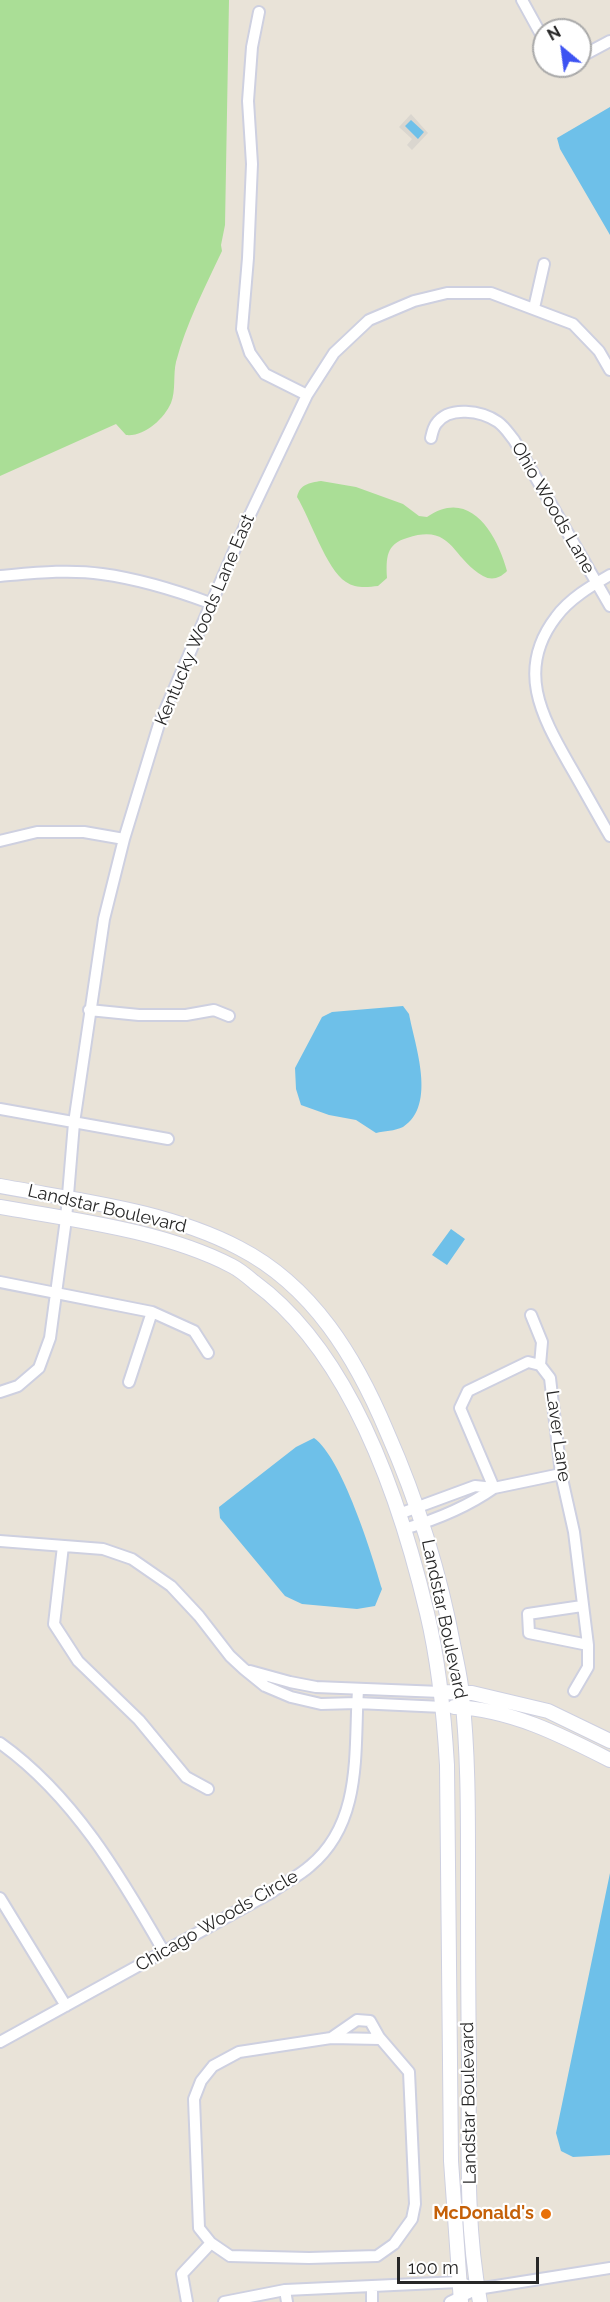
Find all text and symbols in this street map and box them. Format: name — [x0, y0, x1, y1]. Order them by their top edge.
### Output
north arrow — [532, 18, 592, 78]
text: N — [544, 22, 564, 45]
street label: Ohio Woods Lane — [507, 438, 599, 578]
street label: Kentucky Woods Lane East — [151, 511, 259, 729]
street label: Landstar Boulevard — [25, 1180, 189, 1238]
street label: Laver Lane — [541, 1389, 575, 1483]
street label: Landstar Boulevard — [417, 1537, 471, 1701]
street label: Chicago Woods Circle — [132, 1866, 302, 1976]
street label: Landstar Boulevard — [457, 2022, 481, 2184]
place label: McDonald's — [433, 2203, 534, 2225]
marker: McDonald's — [539, 2207, 553, 2221]
scale bar — [400, 2245, 542, 2283]
text: 100 m — [408, 2257, 459, 2278]

